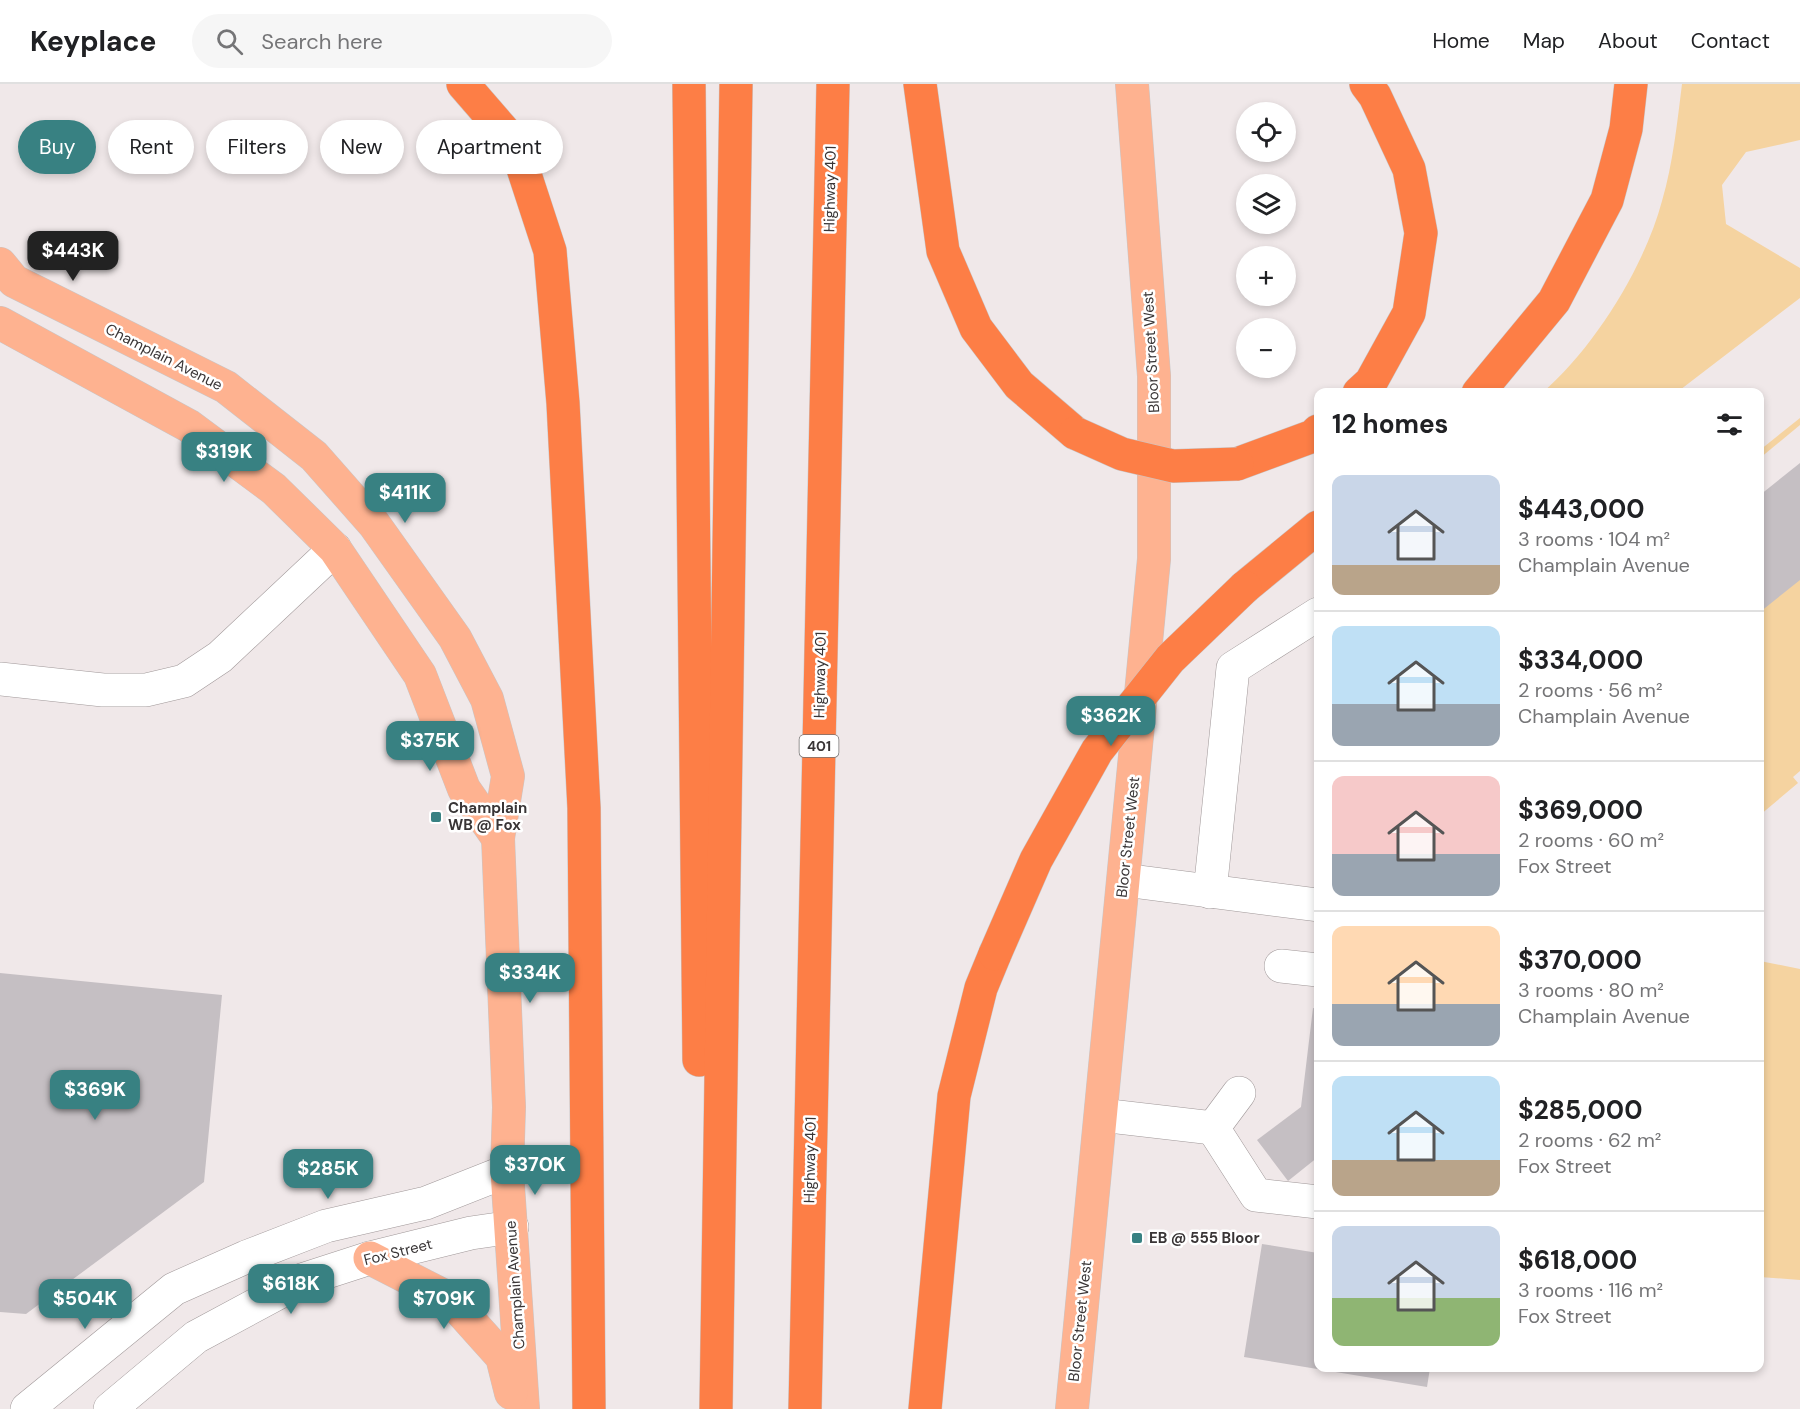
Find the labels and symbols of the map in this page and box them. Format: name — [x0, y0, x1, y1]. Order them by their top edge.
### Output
street label: Highway 401 — [819, 146, 841, 232]
pin: $443K — [31, 231, 115, 282]
street label: Bloor Street West — [1138, 291, 1164, 413]
street label: Champlain Avenue — [102, 319, 226, 395]
pin: $319K — [182, 432, 266, 483]
pin: $411K — [363, 473, 447, 524]
street label: Highway 401 — [809, 632, 831, 718]
pin: $362K — [1069, 696, 1153, 747]
pin: $375K — [388, 721, 472, 772]
road number: 401 — [800, 735, 838, 757]
street label: Bloor Street West — [1112, 775, 1144, 899]
place label: Champlain WB @ Fox — [448, 798, 527, 835]
marker: Champlain WB @ Fox — [429, 810, 443, 824]
pin: $334K — [488, 953, 572, 1004]
pin: $369K — [53, 1070, 137, 1121]
street label: Highway 401 — [799, 1117, 821, 1203]
pin: $370K — [493, 1145, 577, 1196]
pin: $285K — [286, 1149, 370, 1200]
street label: Champlain Avenue — [501, 1220, 529, 1350]
place label: EB @ 555 Bloor — [1149, 1228, 1260, 1248]
marker: EB @ 555 Bloor — [1130, 1231, 1144, 1245]
street label: Fox Street — [362, 1234, 435, 1270]
street label: Bloor Street West — [1064, 1259, 1096, 1383]
pin: $618K — [249, 1264, 333, 1315]
pin: $504K — [43, 1279, 127, 1330]
pin: $709K — [402, 1279, 486, 1330]

